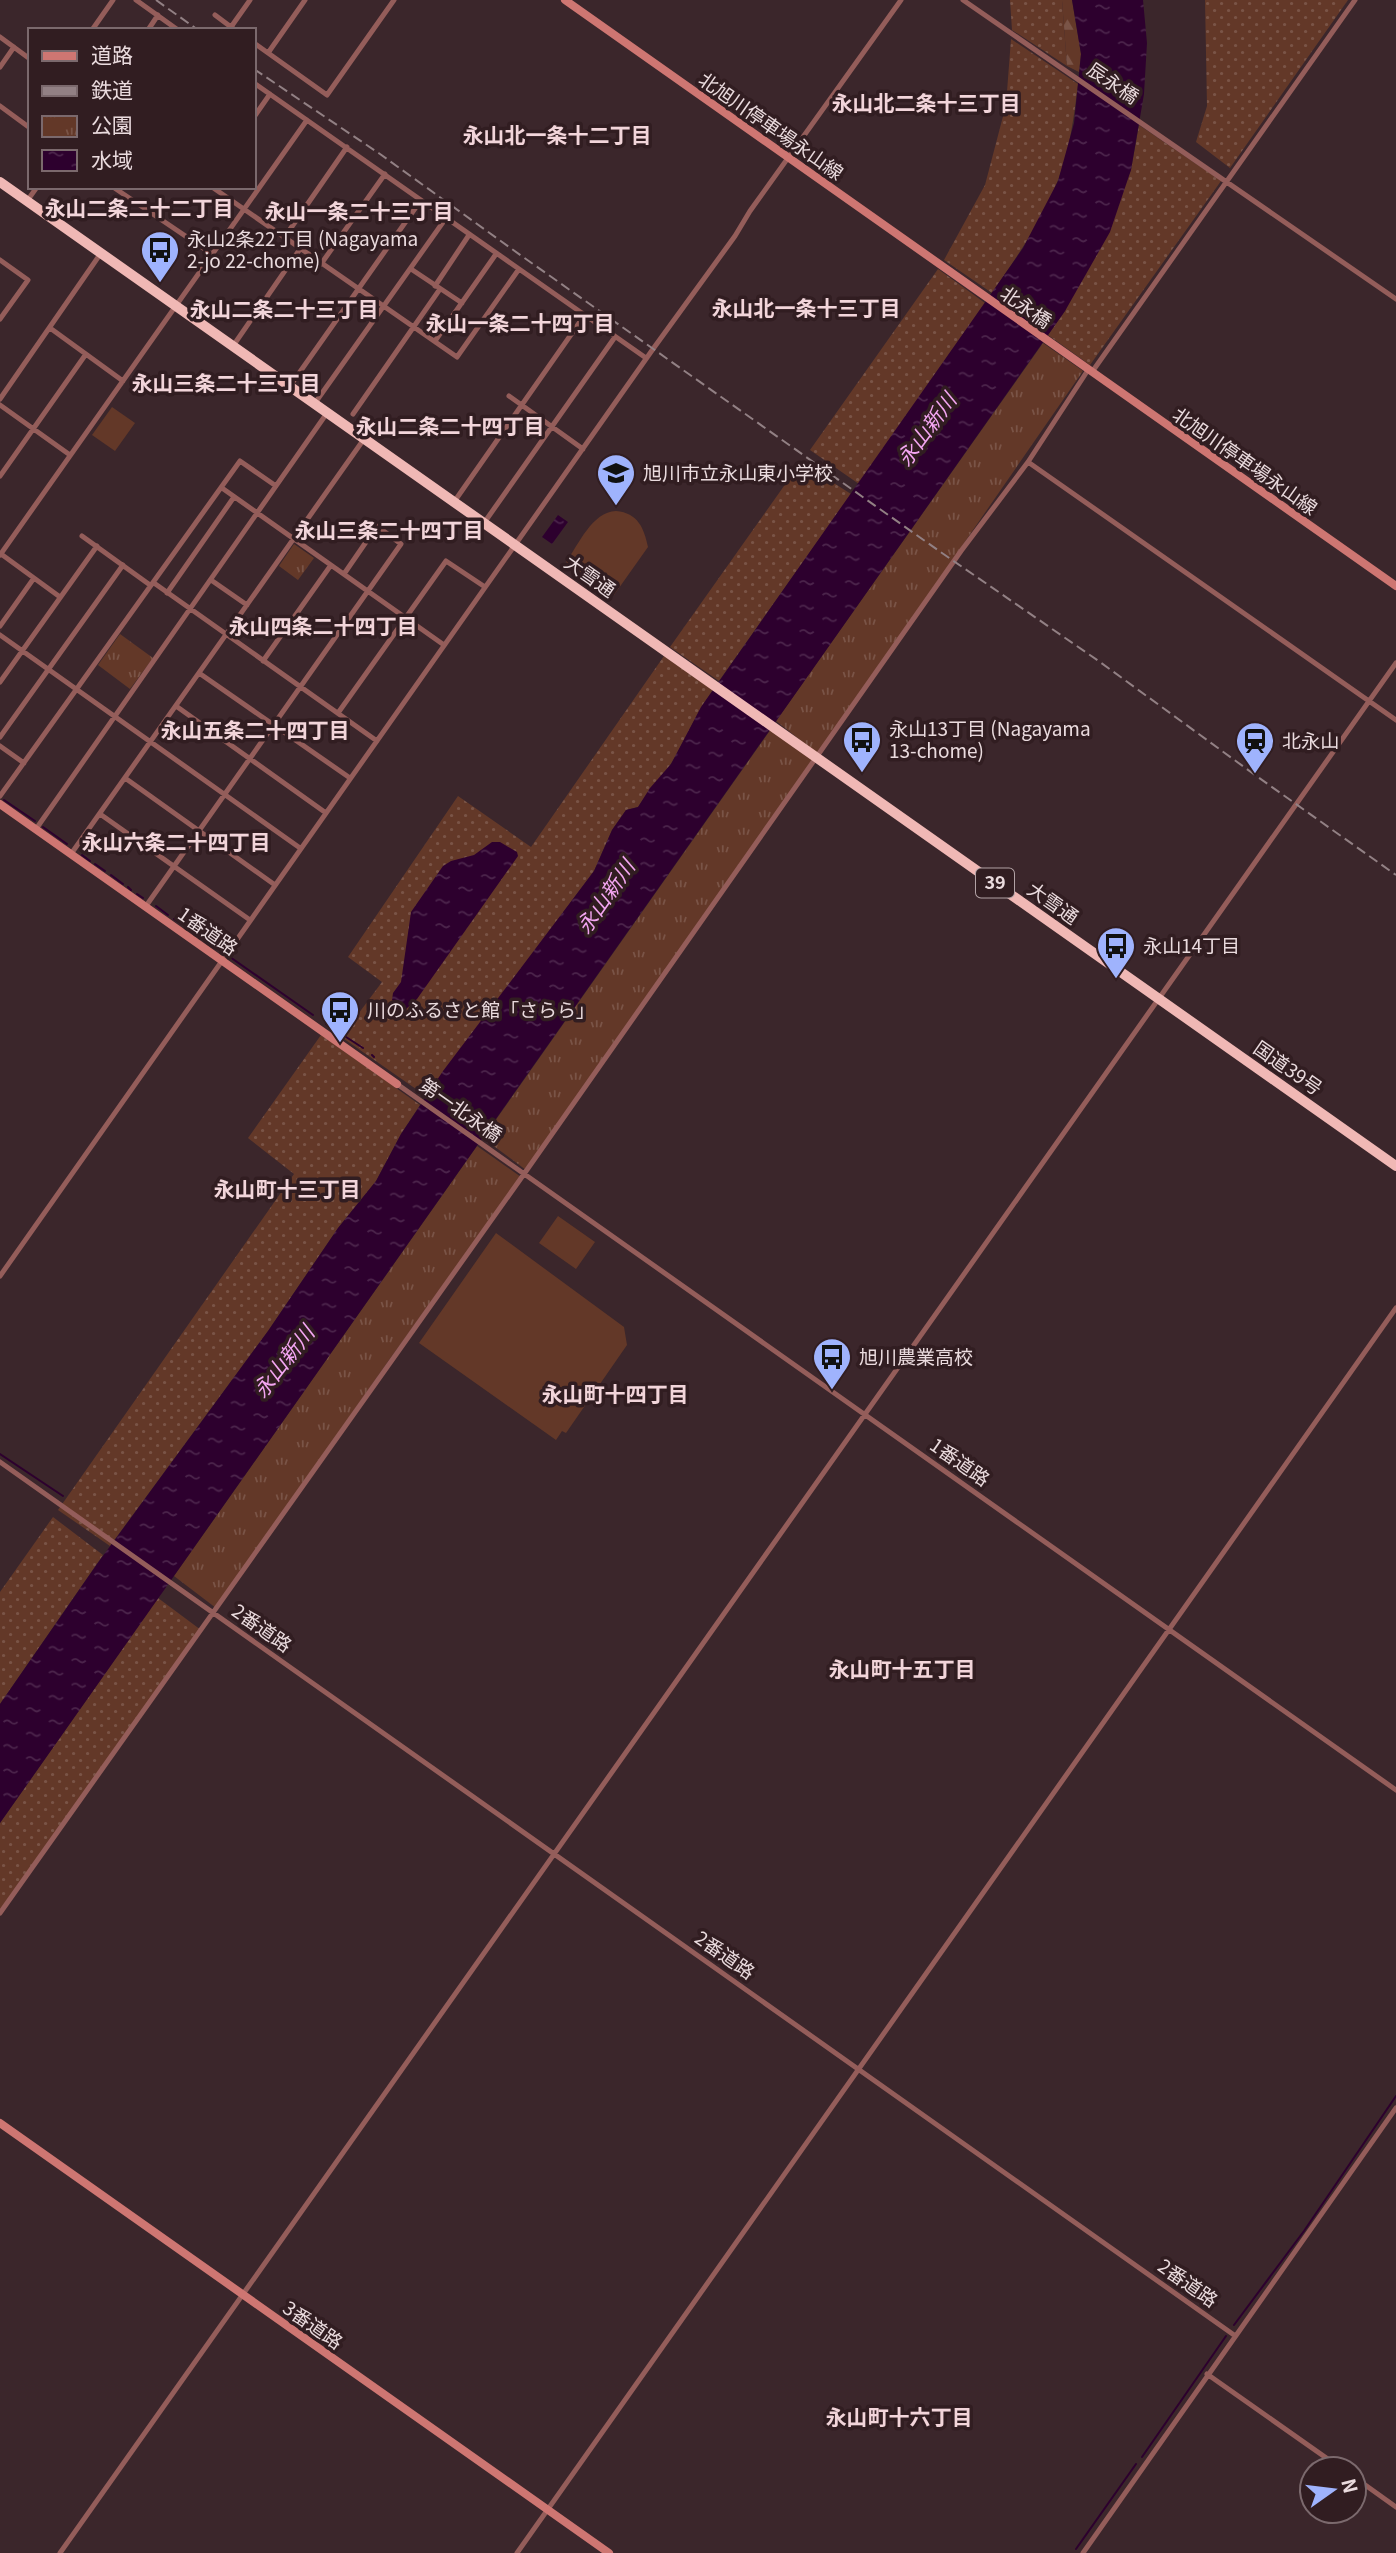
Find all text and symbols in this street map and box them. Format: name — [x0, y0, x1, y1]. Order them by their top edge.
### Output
legend — [28, 28, 256, 189]
text: 道路 — [91, 39, 133, 69]
street label: 辰永橋 — [1083, 55, 1145, 109]
street label: 北旭川停車場永山線 — [694, 65, 850, 185]
text: 鉄道 — [91, 74, 133, 104]
district label: 永山北二条十三丁目 — [832, 87, 1021, 117]
text: 公園 — [91, 109, 133, 139]
district label: 永山北一条十二丁目 — [463, 119, 652, 149]
text: 水域 — [91, 144, 133, 174]
district label: 永山二条二十二丁目 — [45, 192, 234, 222]
district label: 永山一条二十三丁目 — [265, 195, 454, 225]
place label: 永山2条22丁目 (Nagayama 2-jo 22-chome) — [187, 224, 418, 273]
bus stop icon: 永山2条22丁目 (Nagayama 2-jo 22-chome) — [139, 229, 181, 284]
street label: 北永橋 — [996, 278, 1058, 333]
district label: 永山北一条十三丁目 — [712, 292, 901, 322]
district label: 永山二条二十三丁目 — [190, 293, 379, 323]
district label: 永山一条二十四丁目 — [426, 307, 615, 337]
district label: 永山三条二十三丁目 — [132, 367, 321, 397]
water label: 永山新川 — [889, 384, 963, 472]
street label: 北旭川停車場永山線 — [1168, 400, 1324, 520]
district label: 永山二条二十四丁目 — [356, 410, 545, 440]
school or university icon: 旭川市立永山東小学校 — [595, 452, 637, 507]
place label: 旭川市立永山東小学校 — [643, 458, 833, 485]
district label: 永山三条二十四丁目 — [295, 514, 484, 544]
street label: 大雪通 — [560, 547, 622, 602]
district label: 永山四条二十四丁目 — [229, 610, 418, 640]
district label: 永山五条二十四丁目 — [161, 714, 350, 744]
place label: 永山13丁目 (Nagayama 13-chome) — [889, 714, 1091, 763]
bus stop icon: 永山13丁目 (Nagayama 13-chome) — [841, 719, 883, 774]
station icon: 北永山 — [1234, 720, 1276, 775]
place label: 北永山 — [1282, 726, 1339, 753]
district label: 永山六条二十四丁目 — [82, 826, 271, 856]
water label: 永山新川 — [568, 851, 642, 939]
road number: 39 — [976, 868, 1014, 898]
street label: 大雪通 — [1023, 874, 1085, 929]
street label: 1番道路 — [173, 899, 244, 960]
bus stop icon: 永山14丁目 — [1095, 925, 1137, 980]
place label: 永山14丁目 — [1143, 931, 1240, 958]
bus stop icon: 川のふるさと館「さらら」 — [319, 989, 361, 1044]
place label: 川のふるさと館「さらら」 — [367, 995, 595, 1022]
street label: 国道39号 — [1249, 1033, 1329, 1100]
street label: 第一北永橋 — [415, 1070, 509, 1147]
district label: 永山町十三丁目 — [214, 1173, 361, 1203]
water label: 永山新川 — [245, 1317, 321, 1403]
bus stop icon: 旭川農業高校 — [811, 1336, 853, 1391]
place label: 旭川農業高校 — [859, 1342, 973, 1369]
district label: 永山町十四丁目 — [542, 1378, 689, 1408]
street label: 1番道路 — [925, 1430, 996, 1491]
street label: 2番道路 — [227, 1596, 298, 1657]
district label: 永山町十五丁目 — [829, 1653, 976, 1683]
street label: 2番道路 — [690, 1923, 761, 1984]
street label: 2番道路 — [1153, 2251, 1224, 2312]
street label: 3番道路 — [278, 2293, 349, 2354]
district label: 永山町十六丁目 — [826, 2401, 973, 2431]
north arrow — [1298, 2455, 1368, 2525]
text: N — [1336, 2475, 1366, 2496]

